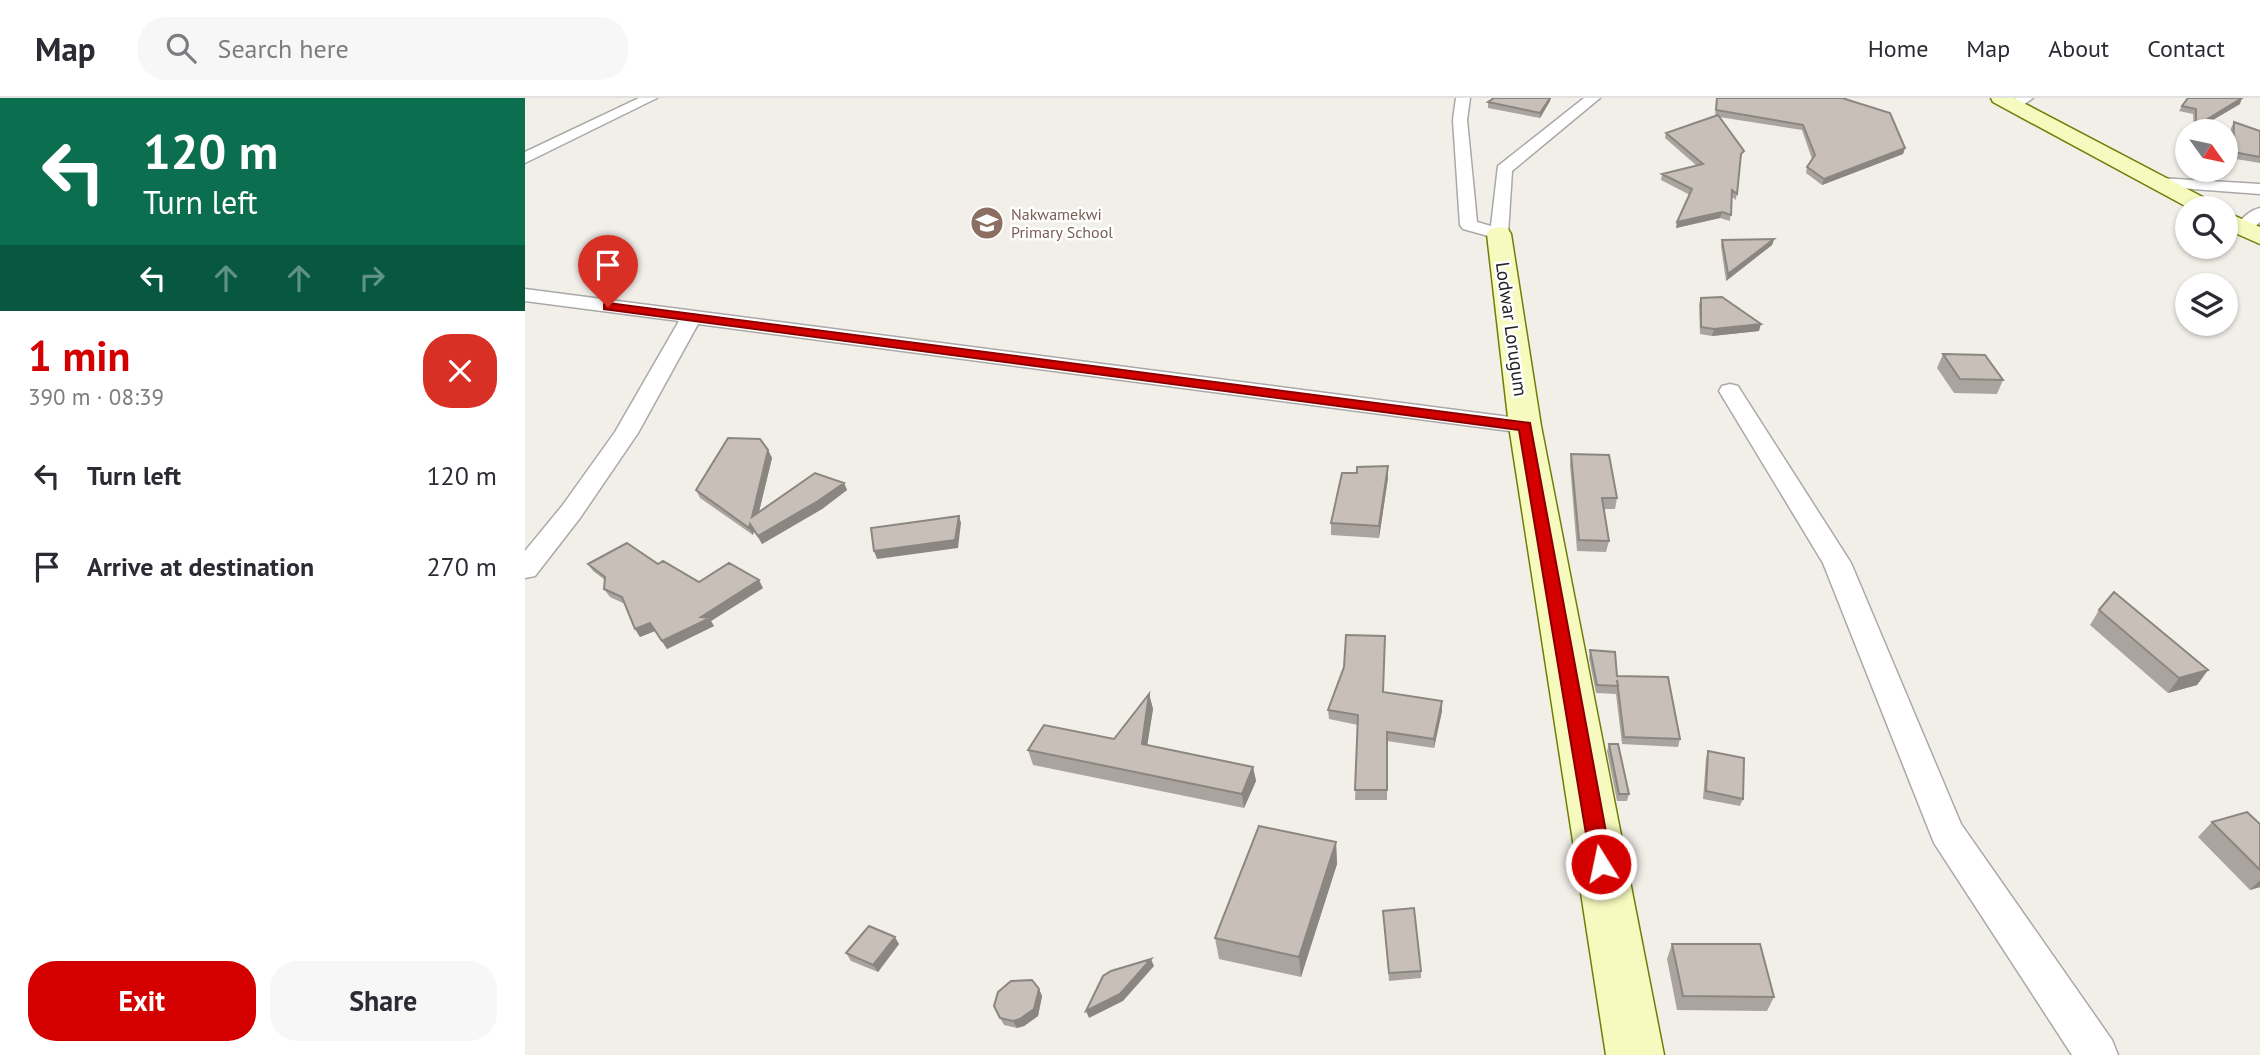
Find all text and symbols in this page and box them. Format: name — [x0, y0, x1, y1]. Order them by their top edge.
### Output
search box — [138, 17, 628, 80]
text: Map — [35, 27, 96, 70]
icon: search — [162, 29, 200, 67]
text: Search here — [218, 32, 349, 65]
text: Home — [1868, 33, 1928, 64]
text: Map — [1966, 33, 2010, 64]
text: About — [2048, 33, 2109, 64]
text: Contact — [2147, 33, 2225, 64]
text: 120 m — [143, 119, 278, 183]
north arrow — [2175, 119, 2238, 182]
map controls — [2175, 119, 2238, 336]
icon: left — [28, 126, 119, 217]
text: Turn left — [143, 181, 258, 223]
button: search — [2175, 196, 2238, 259]
school or university icon: Nakwamekwi Primary School — [968, 204, 1006, 242]
place label: Nakwamekwi Primary School — [1011, 204, 1113, 242]
pin — [578, 235, 638, 307]
icon: arrive — [589, 246, 627, 284]
icon: left — [134, 259, 172, 297]
icon: ahead — [207, 259, 245, 297]
icon: ahead — [280, 259, 318, 297]
icon: right — [353, 259, 391, 297]
street label: Lodwar Lorugum — [1491, 260, 1533, 398]
button: layers — [2175, 273, 2238, 336]
text: 1 min — [28, 328, 130, 383]
button: close — [423, 334, 497, 408]
text: 390 m · 08:39 — [28, 382, 164, 411]
icon: left — [28, 457, 66, 495]
text: Turn left — [87, 459, 181, 492]
text: 120 m — [426, 459, 497, 492]
icon: arrive — [28, 548, 66, 586]
text: Arrive at destination — [87, 550, 314, 583]
text: 270 m — [426, 550, 497, 583]
position arrow — [1564, 827, 1638, 901]
button: Exit — [28, 961, 256, 1041]
button: Share — [270, 961, 497, 1041]

